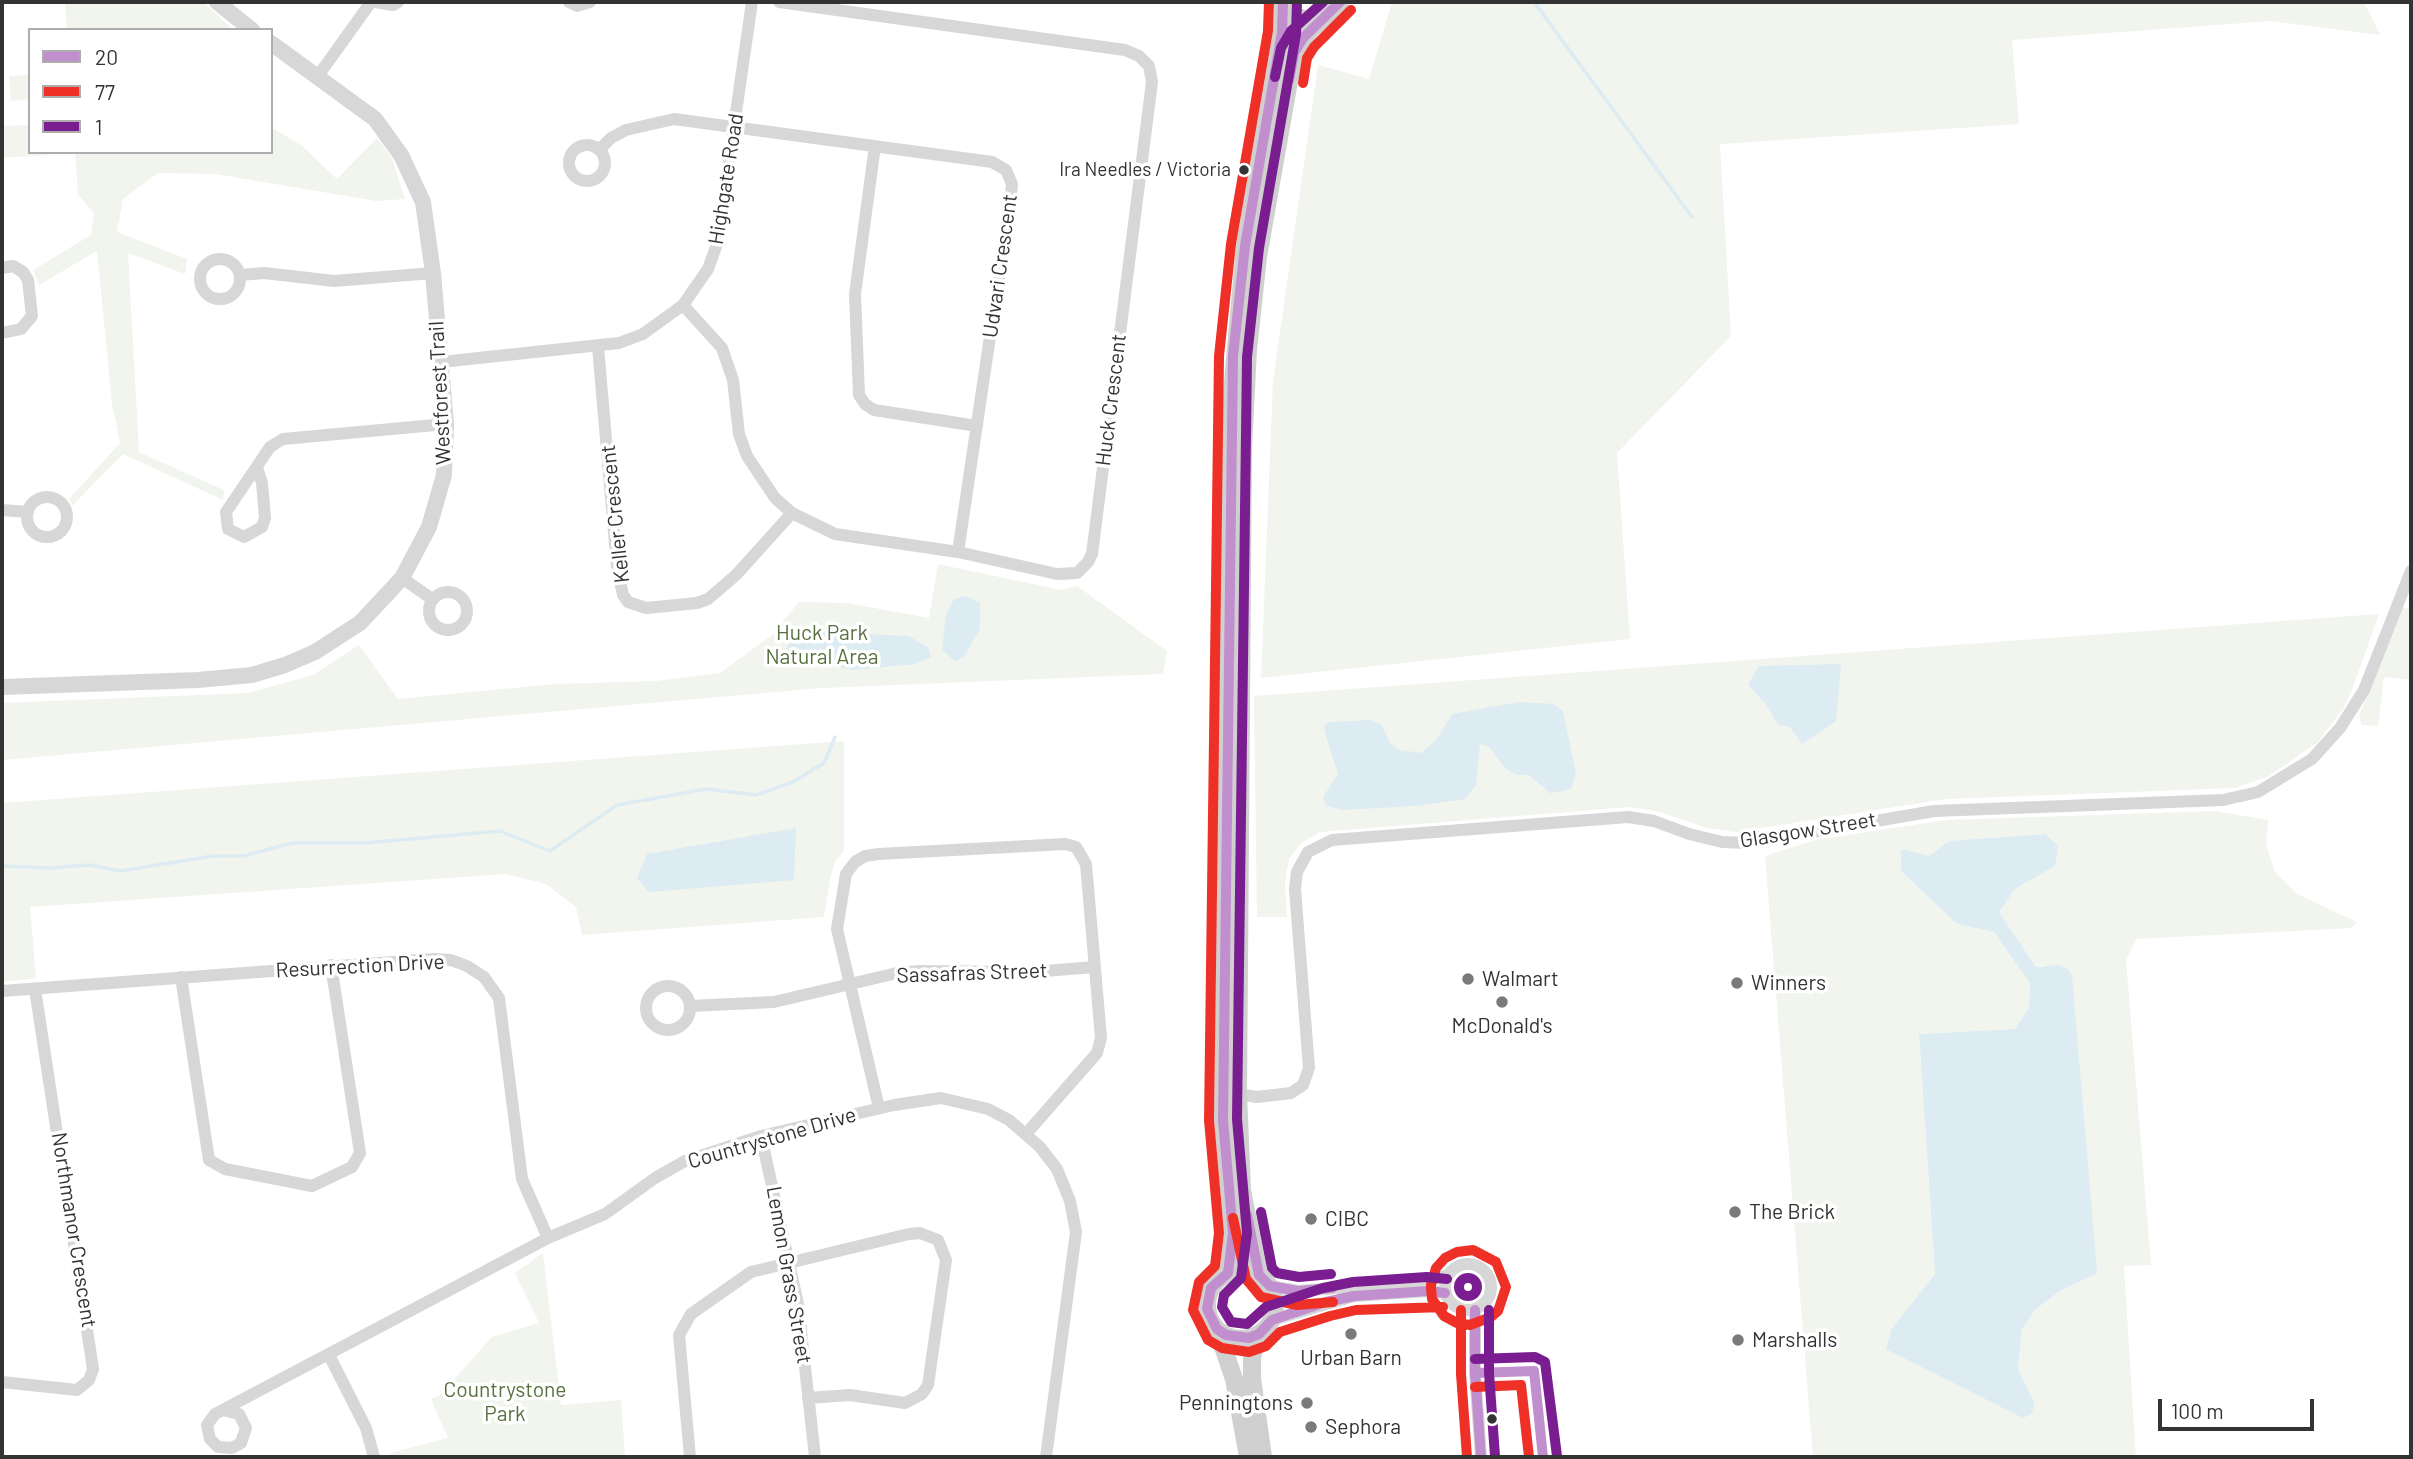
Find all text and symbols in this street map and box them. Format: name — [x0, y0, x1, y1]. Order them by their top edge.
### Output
legend — [28, 28, 273, 154]
text: 20 — [95, 44, 118, 69]
text: 77 — [95, 79, 115, 104]
street label: Highgate Road — [703, 112, 749, 246]
text: 1 — [95, 114, 102, 139]
place label: Ira Needles / Victoria — [1059, 159, 1231, 181]
marker: Ira Needles / Victoria — [1237, 163, 1251, 177]
street label: Udvari Crescent — [977, 192, 1023, 340]
street label: Westforest Trail — [424, 320, 456, 466]
street label: Huck Crescent — [1090, 332, 1132, 468]
street label: Keller Crescent — [595, 444, 635, 584]
park label: Huck Park Natural Area — [765, 620, 879, 670]
street label: Glasgow Street — [1738, 807, 1878, 853]
street label: Resurrection Drive — [275, 949, 445, 983]
street label: Sassafras Street — [896, 958, 1048, 988]
place label: Walmart — [1482, 966, 1559, 992]
place label: Winners — [1751, 970, 1826, 996]
marker: Walmart — [1460, 971, 1476, 987]
marker: Winners — [1729, 975, 1745, 991]
marker: McDonald's — [1494, 994, 1510, 1010]
place label: McDonald's — [1451, 1013, 1553, 1039]
street label: Countrystone Drive — [685, 1102, 859, 1174]
street label: Northmanor Crescent — [46, 1130, 102, 1330]
street label: Lemon Grass Street — [761, 1184, 817, 1366]
place label: The Brick — [1749, 1199, 1835, 1225]
marker: The Brick — [1727, 1204, 1743, 1220]
place label: CIBC — [1325, 1206, 1369, 1232]
marker: CIBC — [1303, 1211, 1319, 1227]
marker: Urban Barn — [1343, 1326, 1359, 1342]
place label: Marshalls — [1752, 1327, 1837, 1353]
marker: Marshalls — [1730, 1332, 1746, 1348]
place label: Urban Barn — [1300, 1345, 1402, 1371]
park label: Countrystone Park — [444, 1377, 566, 1427]
scale bar — [2161, 1386, 2317, 1430]
place label: Penningtons — [1179, 1390, 1293, 1416]
marker: Penningtons — [1299, 1395, 1315, 1411]
text: 100 m — [2171, 1398, 2224, 1423]
unlabelled marker — [1485, 1412, 1499, 1426]
place label: Sephora — [1325, 1414, 1401, 1440]
marker: Sephora — [1303, 1419, 1319, 1435]

